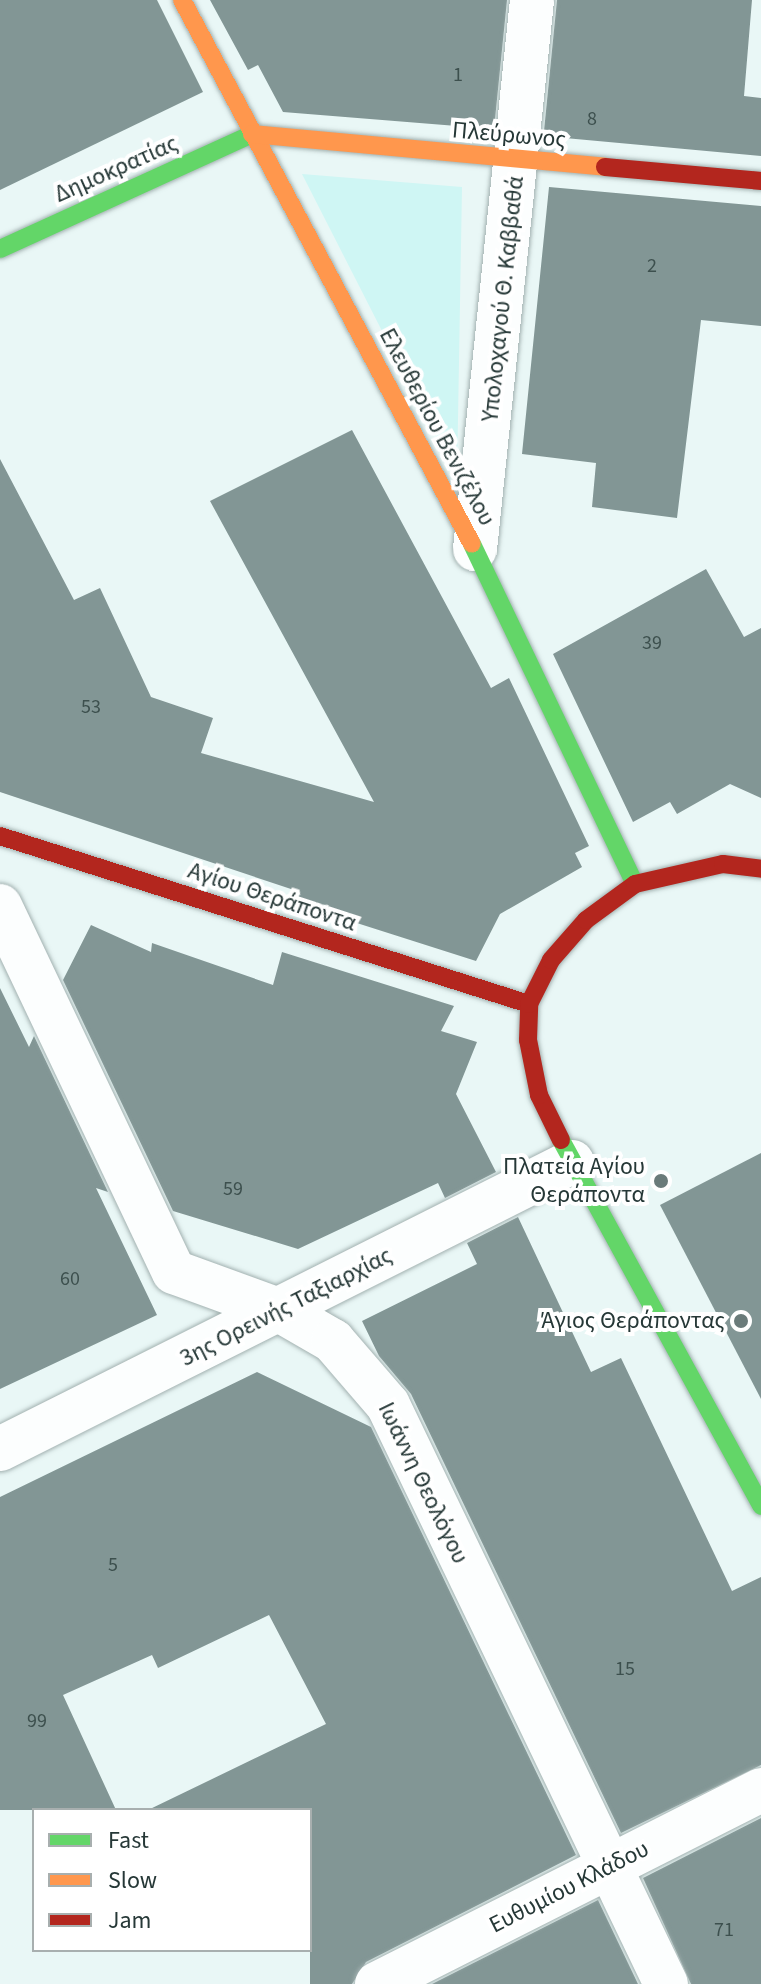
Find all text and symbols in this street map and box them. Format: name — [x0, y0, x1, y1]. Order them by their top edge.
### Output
house number: 1 — [453, 63, 463, 87]
house number: 8 — [587, 107, 597, 131]
street label: Πλεύρωνος — [451, 116, 567, 154]
street label: Δημοκρατίας — [50, 129, 182, 209]
street label: Υπολοχαγού Θ. Καββαθά — [476, 175, 530, 423]
house number: 2 — [647, 254, 657, 278]
street label: Ελευθερίου Βενιζέλου — [373, 323, 501, 531]
house number: 39 — [642, 631, 662, 655]
house number: 53 — [81, 695, 101, 719]
street label: Αγίου Θεράποντα — [184, 856, 360, 938]
place label: Πλατεία Αγίου Θεράποντα — [503, 1153, 645, 1209]
marker: Πλατεία Αγίου Θεράποντα — [652, 1172, 670, 1190]
house number: 59 — [223, 1177, 243, 1201]
street label: 3ης Ορεινής Ταξιαρχίας — [175, 1241, 397, 1373]
house number: 60 — [60, 1267, 80, 1291]
place label: Άγιος Θεράποντας — [541, 1307, 725, 1335]
marker: Άγιος Θεράποντας — [732, 1312, 750, 1330]
street label: Ιωάννη Θεολόγου — [371, 1398, 475, 1568]
house number: 5 — [108, 1553, 118, 1577]
house number: 15 — [615, 1657, 635, 1681]
house number: 99 — [27, 1709, 47, 1733]
legend — [32, 1808, 312, 1952]
text: Fast — [108, 1823, 149, 1858]
street label: Ευθυμίου Κλάδου — [484, 1834, 654, 1940]
text: Slow — [108, 1863, 157, 1898]
text: Jam — [108, 1903, 152, 1938]
house number: 71 — [714, 1918, 734, 1942]

